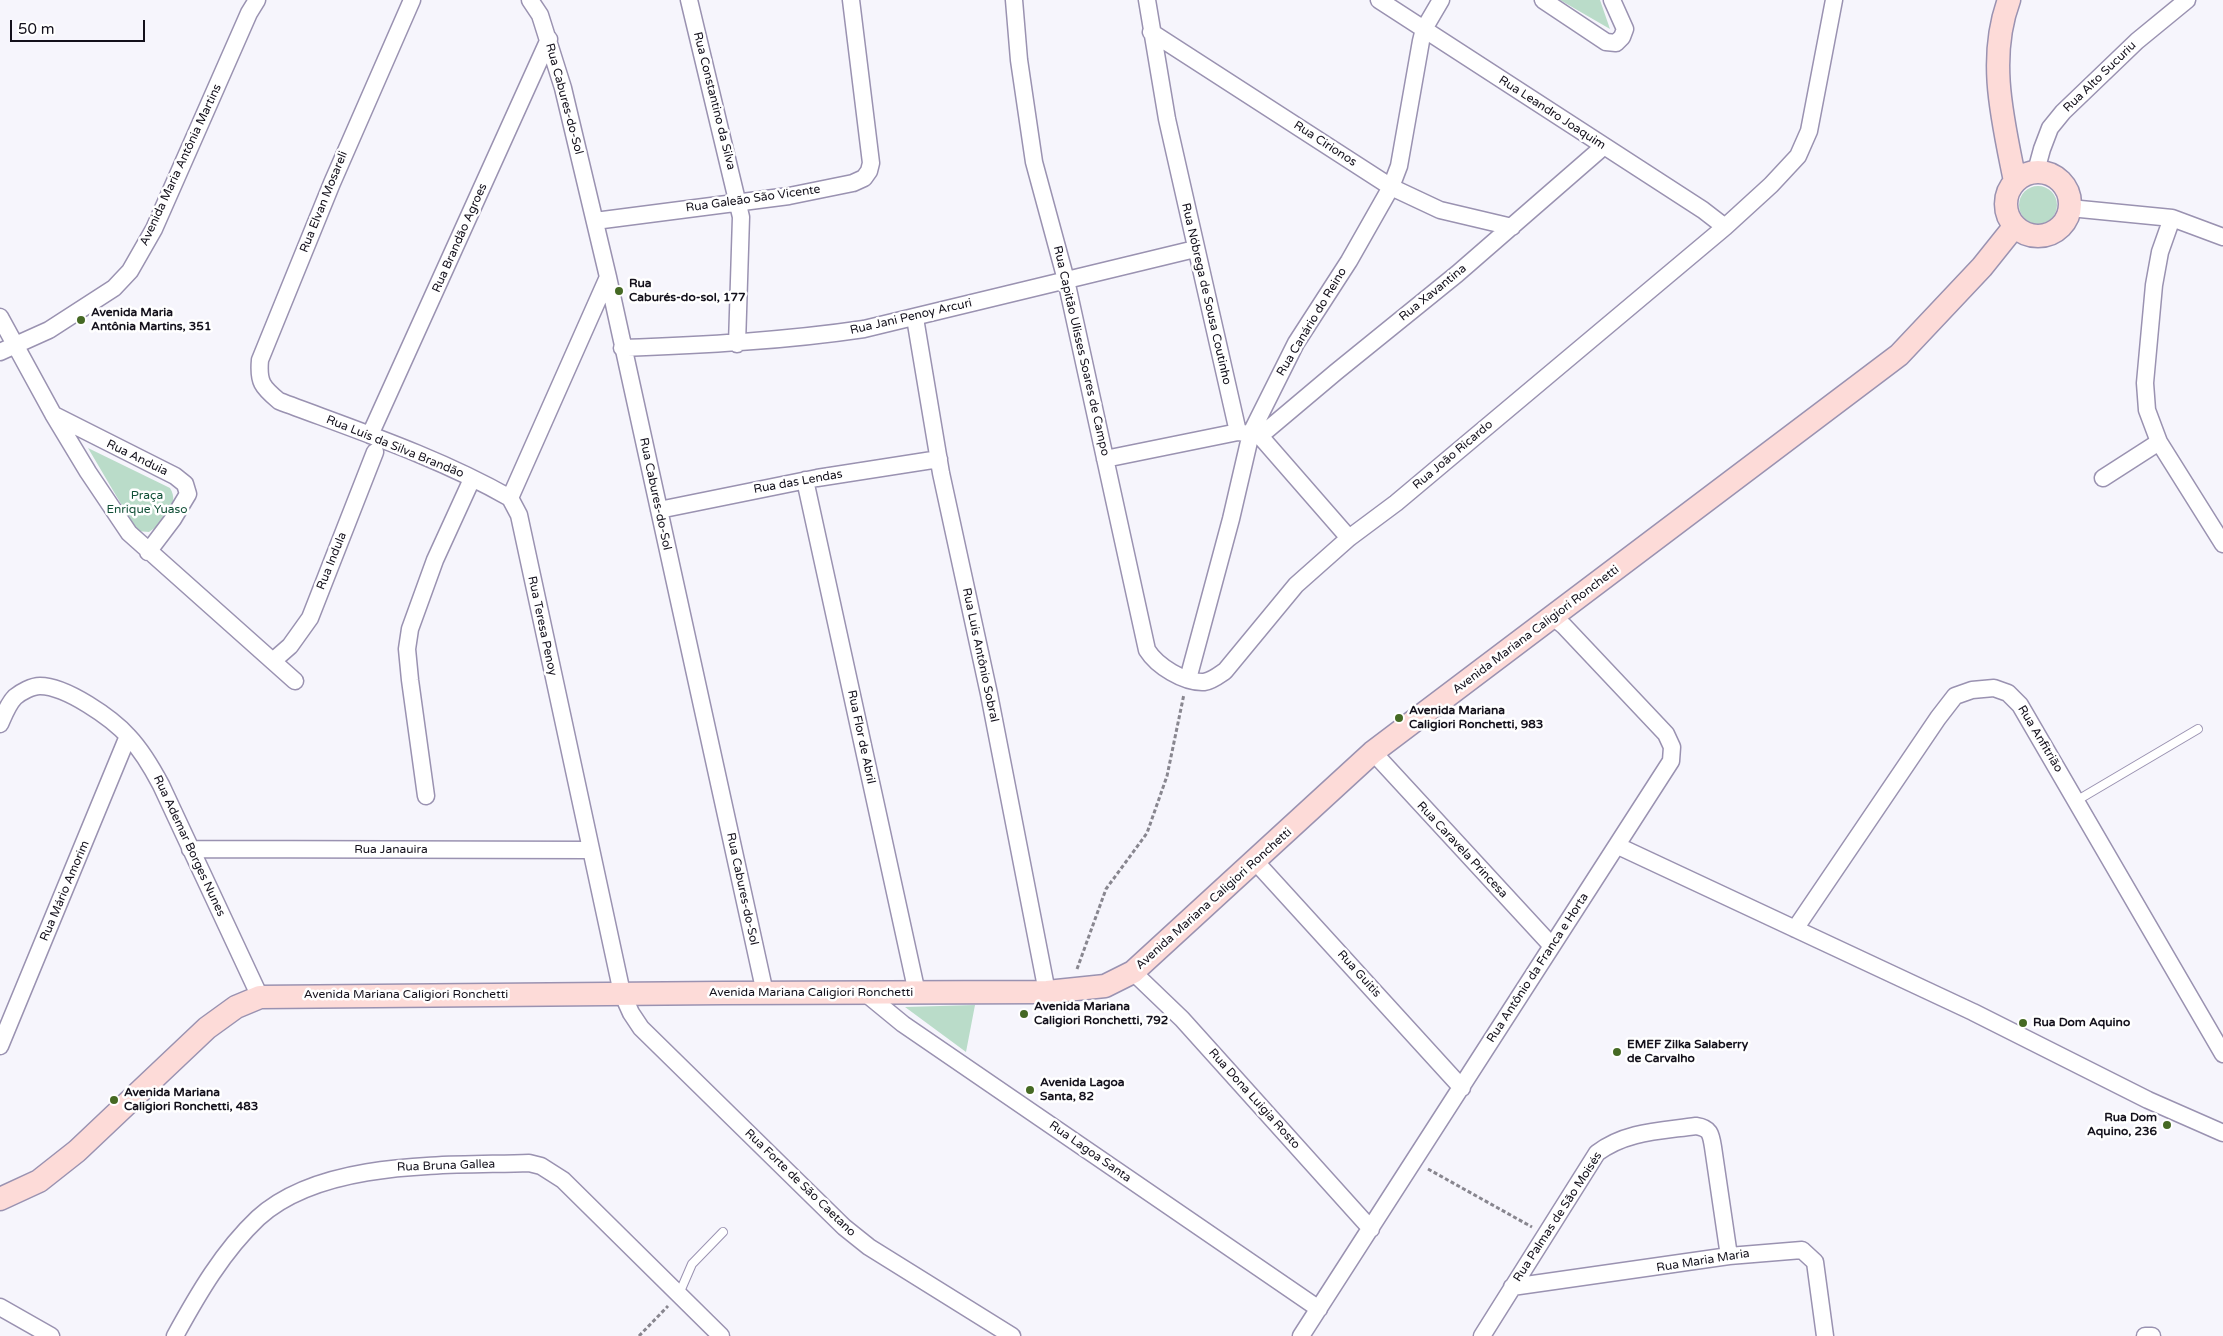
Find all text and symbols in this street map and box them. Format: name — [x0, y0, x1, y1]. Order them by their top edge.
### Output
scale bar — [12, 10, 148, 42]
text: 50 m — [18, 20, 55, 38]
street label: Rua Constantino da Silva — [690, 31, 738, 171]
street label: Rua Alto Sucuriu — [2061, 39, 2139, 115]
street label: Rua Cabures-do-Sol — [542, 42, 586, 156]
street label: Rua Leandro Joaquim — [1496, 73, 1608, 153]
street label: Avenida Maria Antônia Martins — [137, 82, 225, 248]
street label: Rua Cirionos — [1291, 118, 1359, 170]
street label: Rua Elvan Mosareli — [297, 149, 351, 255]
street label: Rua Brandão Agroes — [429, 181, 491, 295]
street label: Rua Galeão São Vicente — [685, 182, 821, 216]
street label: Rua Nóbrega de Sousa Coutinho — [1178, 202, 1234, 386]
street label: Rua Capitão Ulisses Soares de Campo — [1050, 245, 1112, 457]
street label: Rua Xavantina — [1397, 262, 1469, 324]
street label: Rua Canário do Reino — [1274, 265, 1350, 379]
place label: Rua Caburés-do-sol, 177 — [629, 277, 745, 305]
marker: Rua Caburés-do-sol, 177 — [613, 285, 625, 297]
street label: Rua Jani Penoy Arcuri — [849, 296, 973, 338]
place label: Avenida Maria Antônia Martins, 351 — [91, 306, 211, 334]
marker: Avenida Maria Antônia Martins, 351 — [75, 314, 87, 326]
street label: Rua Luis da Silva Brandão — [324, 413, 466, 481]
street label: Rua João Ricardo — [1410, 417, 1496, 493]
street label: Rua Cabures-do-Sol — [636, 436, 674, 552]
street label: Rua Anduia — [104, 437, 170, 479]
street label: Rua das Lendas — [752, 467, 844, 497]
park label: Praça Enrique Yuaso — [106, 489, 188, 517]
street label: Rua Indula — [314, 530, 350, 592]
street label: Avenida Mariana Caligiori Ronchetti — [1450, 563, 1622, 697]
street label: Rua Teresa Penoy — [524, 575, 560, 677]
street label: Rua Luis Antônio Sobral — [959, 587, 1001, 723]
street label: Rua Flor de Abril — [844, 689, 878, 785]
street label: Rua Anfitrião — [2014, 703, 2066, 775]
place label: Avenida Mariana Caligiori Ronchetti, 983 — [1409, 704, 1543, 732]
marker: Avenida Mariana Caligiori Ronchetti, 983 — [1393, 712, 1405, 724]
street label: Rua Ademar Borges Nunes — [150, 773, 228, 919]
street label: Rua Caravela Princesa — [1414, 799, 1510, 901]
street label: Avenida Mariana Caligiori Ronchetti — [1133, 825, 1295, 973]
street label: Rua Cabures-do-Sol — [723, 831, 761, 947]
street label: Rua Mário Amorim — [37, 839, 93, 943]
street label: Rua Janauira — [354, 843, 428, 857]
street label: Rua Antônio da Franca e Horta — [1484, 890, 1592, 1046]
street label: Rua Guitis — [1334, 947, 1384, 1001]
street label: Avenida Mariana Caligiori Ronchetti — [709, 986, 913, 1000]
street label: Avenida Mariana Caligiori Ronchetti — [304, 988, 508, 1002]
place label: Avenida Mariana Caligiori Ronchetti, 792 — [1034, 1000, 1168, 1028]
marker: Avenida Mariana Caligiori Ronchetti, 792 — [1018, 1008, 1030, 1020]
place label: Rua Dom Aquino — [2033, 1016, 2130, 1030]
marker: Rua Dom Aquino — [2017, 1017, 2029, 1029]
place label: EMEF Zilka Salaberry de Carvalho — [1627, 1038, 1748, 1066]
street label: Rua Dona Luigia Rosto — [1205, 1046, 1303, 1152]
marker: EMEF Zilka Salaberry de Carvalho — [1611, 1046, 1623, 1058]
place label: Avenida Lagoa Santa, 82 — [1040, 1076, 1125, 1104]
marker: Avenida Lagoa Santa, 82 — [1024, 1084, 1036, 1096]
place label: Avenida Mariana Caligiori Ronchetti, 483 — [124, 1086, 258, 1114]
marker: Avenida Mariana Caligiori Ronchetti, 483 — [108, 1094, 120, 1106]
place label: Rua Dom Aquino, 236 — [2087, 1111, 2157, 1139]
street label: Rua Lagoa Santa — [1046, 1118, 1134, 1186]
marker: Rua Dom Aquino, 236 — [2161, 1119, 2173, 1131]
street label: Rua Forte de São Caetano — [742, 1126, 858, 1240]
street label: Rua Palmas de São Moisés — [1511, 1149, 1605, 1285]
street label: Rua Bruna Gallea — [397, 1157, 495, 1175]
street label: Rua Maria Maria — [1655, 1247, 1751, 1275]

